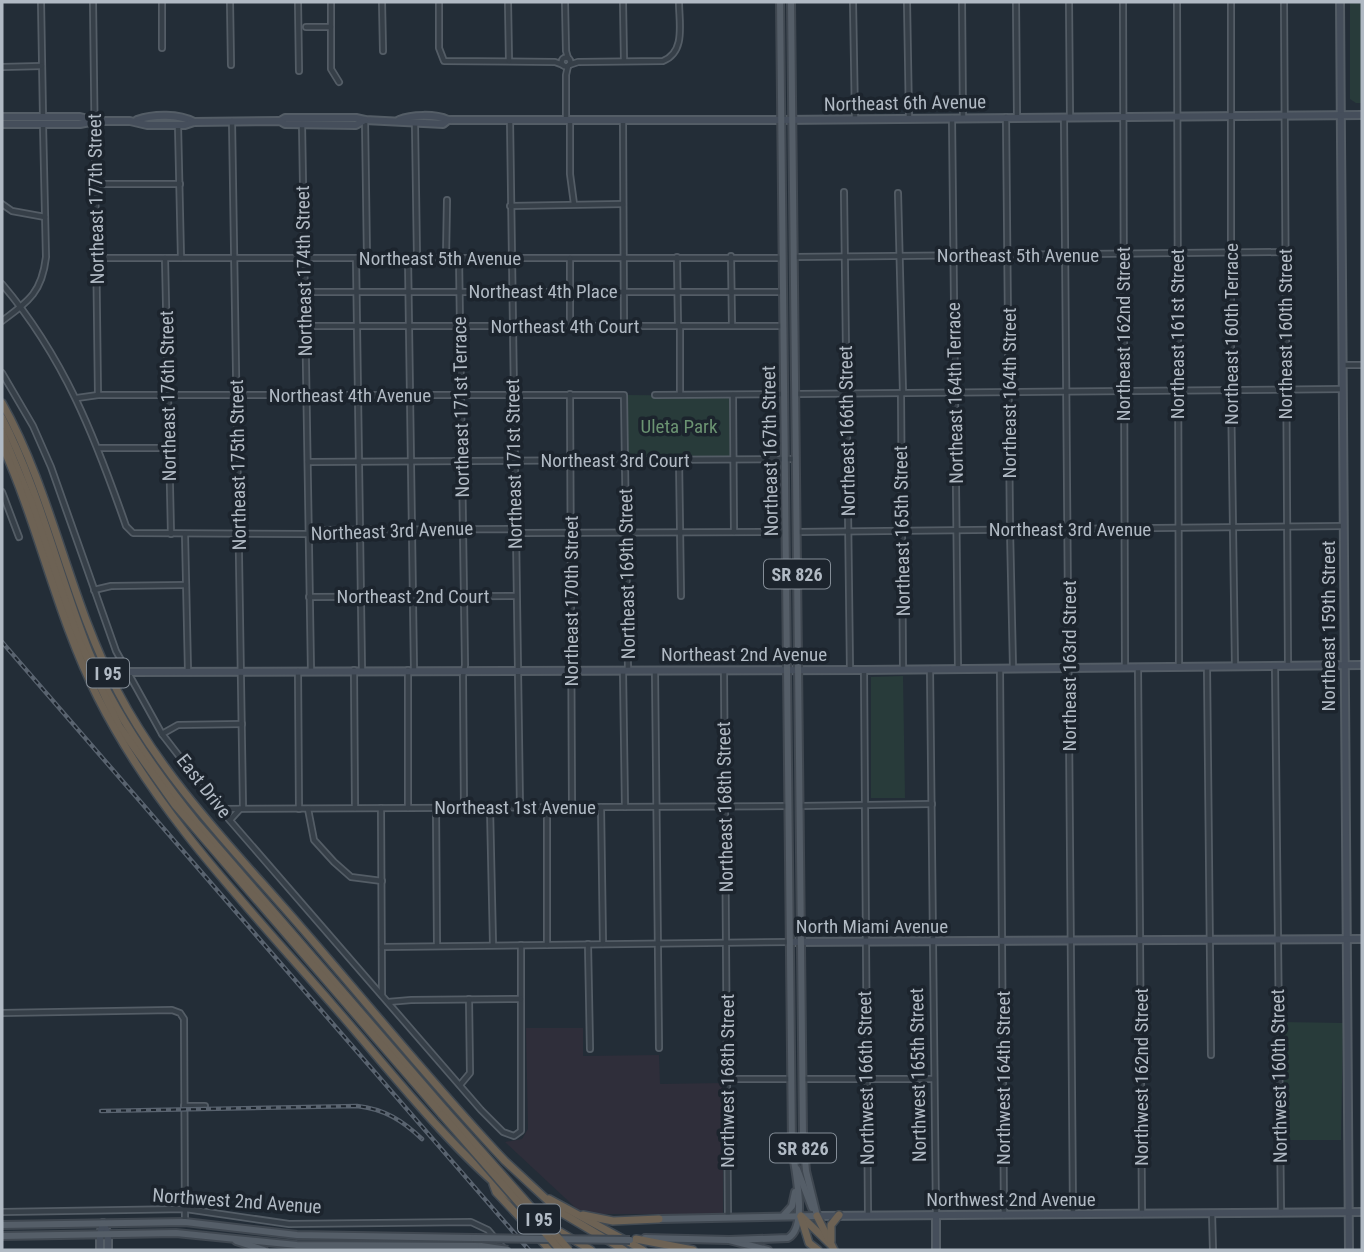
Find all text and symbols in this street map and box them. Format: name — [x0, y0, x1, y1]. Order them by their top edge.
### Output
street label: Northeast 6th Avenue — [824, 90, 986, 116]
street label: Northeast 177th Street — [83, 113, 109, 285]
street label: Northeast 174th Street — [291, 185, 317, 357]
street label: Northeast 160th Terrace — [1220, 243, 1243, 425]
street label: Northeast 5th Avenue — [937, 244, 1099, 267]
street label: Northeast 5th Avenue — [359, 247, 521, 270]
street label: Northeast 162nd Street — [1112, 247, 1135, 421]
street label: Northeast 161st Street — [1166, 249, 1189, 419]
street label: Northeast 160th Street — [1274, 249, 1297, 419]
street label: Northeast 4th Place — [468, 280, 618, 303]
street label: Northeast 164th Terrace — [942, 302, 968, 484]
street label: Northeast 164th Street — [998, 308, 1021, 478]
street label: Northeast 176th Street — [155, 310, 181, 482]
street label: Northeast 4th Court — [491, 315, 639, 338]
street label: Northeast 171st Terrace — [448, 316, 474, 498]
street label: Northeast 166th Street — [834, 345, 860, 517]
street label: Northeast 167th Street — [757, 365, 783, 537]
street label: Northeast 175th Street — [225, 379, 251, 551]
street label: Northeast 171st Street — [501, 379, 527, 549]
street label: Northeast 4th Avenue — [269, 384, 431, 407]
park label: Uleta Park — [641, 415, 718, 438]
street label: Northeast 165th Street — [889, 445, 915, 617]
street label: Northeast 3rd Court — [540, 449, 690, 472]
street label: Northeast 169th Street — [614, 488, 640, 660]
street label: Northeast 170th Street — [560, 516, 583, 686]
street label: Northeast 3rd Avenue — [310, 517, 474, 545]
street label: Northeast 3rd Avenue — [989, 518, 1151, 541]
street label: Northeast 159th Street — [1317, 541, 1340, 711]
road number: SR 826 — [764, 560, 830, 588]
street label: Northeast 163rd Street — [1058, 580, 1081, 752]
street label: Northeast 2nd Court — [337, 585, 489, 608]
street label: Northeast 2nd Avenue — [661, 643, 827, 666]
road number: I 95 — [87, 658, 129, 688]
street label: Northeast 168th Street — [712, 721, 738, 893]
street label: East Drive — [172, 749, 236, 823]
street label: Northeast 1st Avenue — [434, 796, 596, 819]
street label: North Miami Avenue — [796, 915, 948, 938]
street label: Northwest 165th Street — [905, 988, 931, 1162]
street label: Northwest 162nd Street — [1130, 988, 1153, 1166]
street label: Northwest 160th Street — [1266, 989, 1292, 1163]
street label: Northwest 166th Street — [853, 991, 879, 1165]
street label: Northwest 164th Street — [992, 991, 1015, 1165]
street label: Northwest 168th Street — [716, 994, 739, 1168]
road number: SR 826 — [770, 1134, 836, 1162]
street label: Northwest 2nd Avenue — [152, 1184, 322, 1218]
street label: Northwest 2nd Avenue — [926, 1188, 1096, 1211]
road number: I 95 — [518, 1204, 560, 1234]

